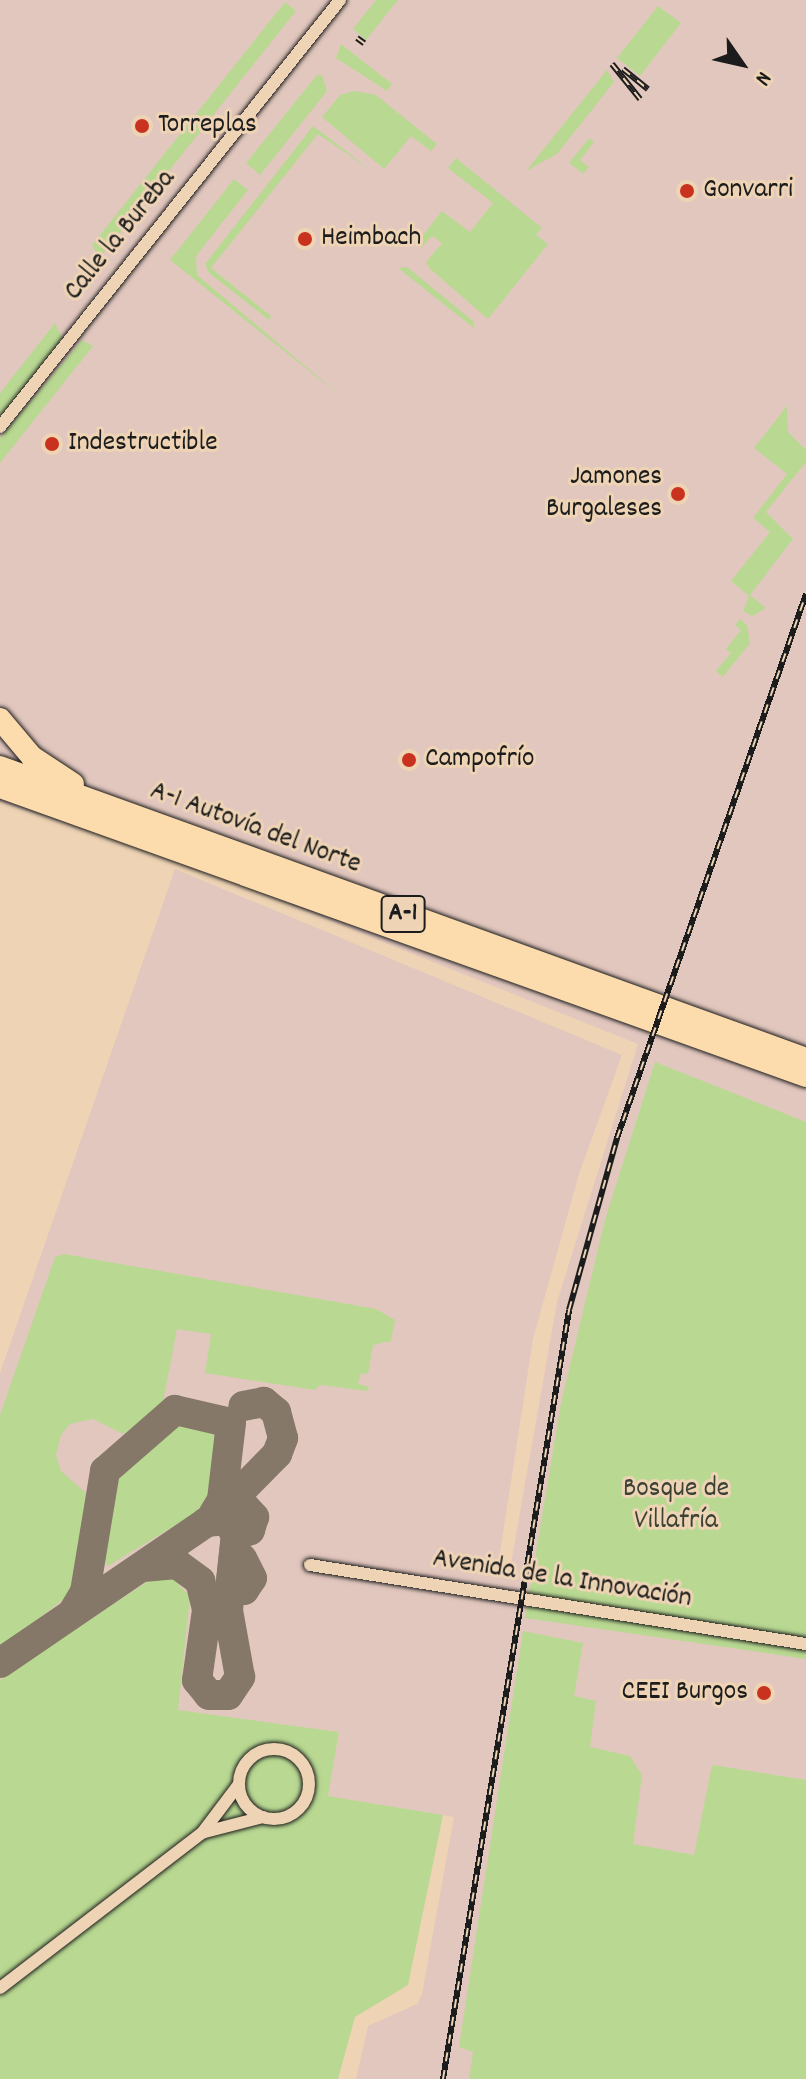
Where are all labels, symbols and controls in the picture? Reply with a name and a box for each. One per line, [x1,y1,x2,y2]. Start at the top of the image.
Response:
north arrow [702,24,782,104]
text: N [746,65,778,91]
place label: Torreplas [158,109,257,143]
marker: Torreplas [133,117,151,135]
street label: Calle la Bureba [58,164,184,308]
place label: Gonvarri [703,174,793,208]
marker: Gonvarri [678,182,696,200]
place label: Heimbach [321,222,421,256]
marker: Heimbach [296,230,314,248]
place label: Indestructible [68,427,217,461]
marker: Indestructible [43,435,61,453]
place label: Jamones Burgaleses [546,461,662,527]
marker: Jamones Burgaleses [669,485,687,503]
place label: Campofrío [425,743,534,777]
marker: Campofrío [400,751,418,769]
street label: A-1 Autovía del Norte [145,775,365,883]
road number: A-1 [379,892,427,936]
park label: Bosque de Villafría [623,1473,729,1539]
street label: Avenida de la Innovación [430,1543,694,1617]
place label: CEEI Burgos [621,1676,748,1710]
marker: CEEI Burgos [755,1684,773,1702]

